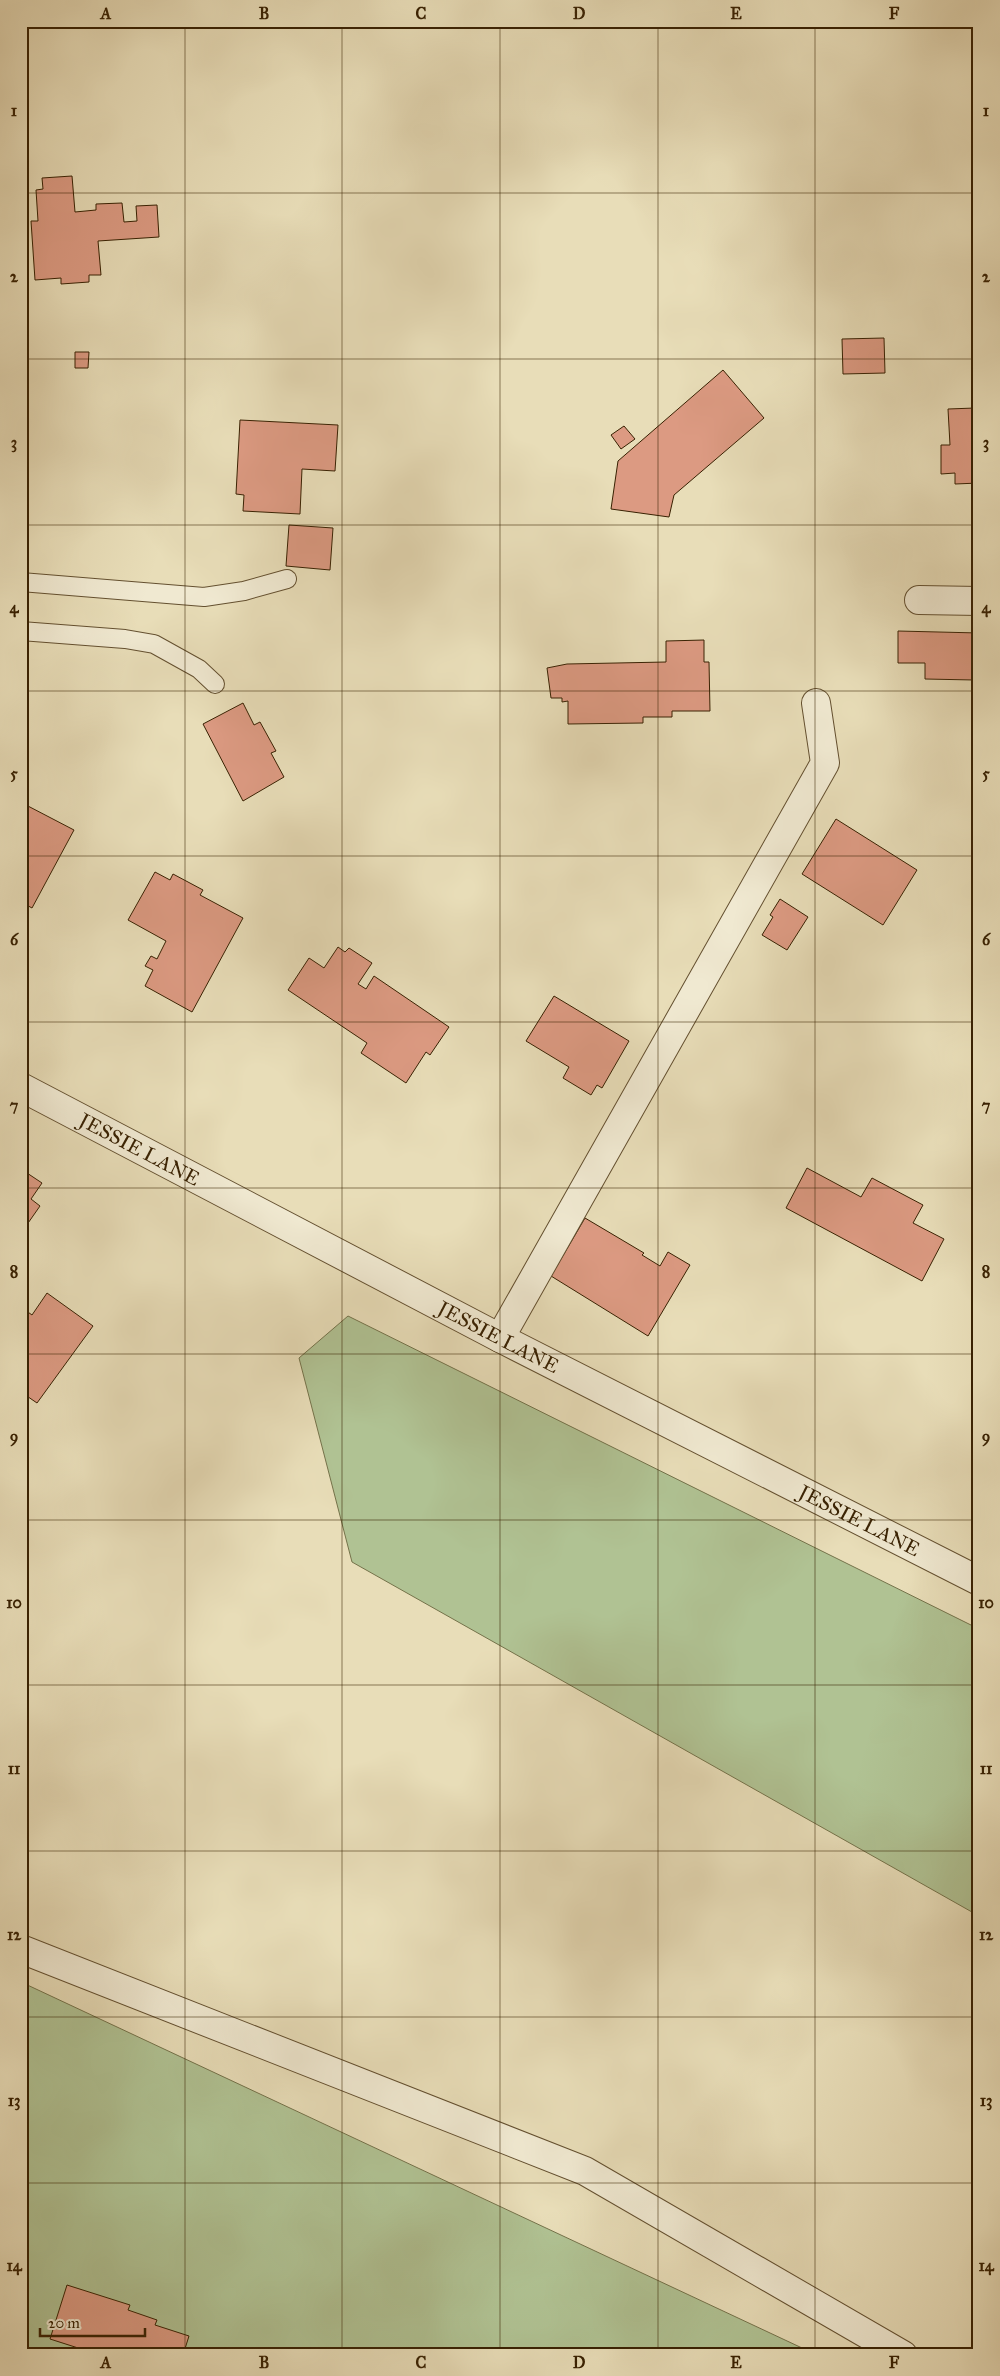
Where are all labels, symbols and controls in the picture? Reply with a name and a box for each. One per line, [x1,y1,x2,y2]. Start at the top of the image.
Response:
text: A [100,4,112,23]
text: B [259,4,269,23]
text: C [416,4,427,23]
text: D [573,4,586,23]
text: E [730,4,742,23]
text: F [889,4,900,23]
text: 1 [11,101,18,120]
text: 1 [983,101,990,120]
text: 2 [10,267,19,286]
text: 2 [982,267,991,286]
text: 3 [11,433,17,453]
text: 3 [983,433,989,453]
text: 4 [10,598,20,618]
text: 4 [982,598,992,618]
text: 5 [10,764,18,783]
text: 5 [982,764,990,783]
text: 6 [10,930,19,949]
text: 6 [982,930,991,949]
text: 7 [10,1096,19,1115]
text: 7 [982,1096,991,1115]
street label: JESSIE LANE [73,1107,204,1191]
text: 8 [10,1262,18,1281]
text: 8 [982,1262,990,1281]
street label: JESSIE LANE [432,1295,563,1378]
text: 9 [10,1427,18,1447]
text: 9 [982,1427,990,1447]
street label: JESSIE LANE [793,1479,924,1561]
text: 10 [6,1593,22,1612]
text: 10 [978,1593,994,1612]
text: 11 [8,1759,21,1778]
text: 11 [980,1759,993,1778]
text: 12 [7,1925,22,1944]
text: 12 [979,1925,994,1944]
text: 13 [8,2091,20,2111]
text: 13 [980,2091,992,2111]
text: 14 [6,2256,23,2276]
text: 14 [978,2256,995,2276]
scale bar [40,2306,145,2338]
text: 20 m [48,2314,80,2332]
text: A [100,2353,112,2372]
text: B [259,2353,269,2372]
text: C [416,2353,427,2372]
text: D [573,2353,586,2372]
text: E [730,2353,742,2372]
text: F [889,2353,900,2372]

